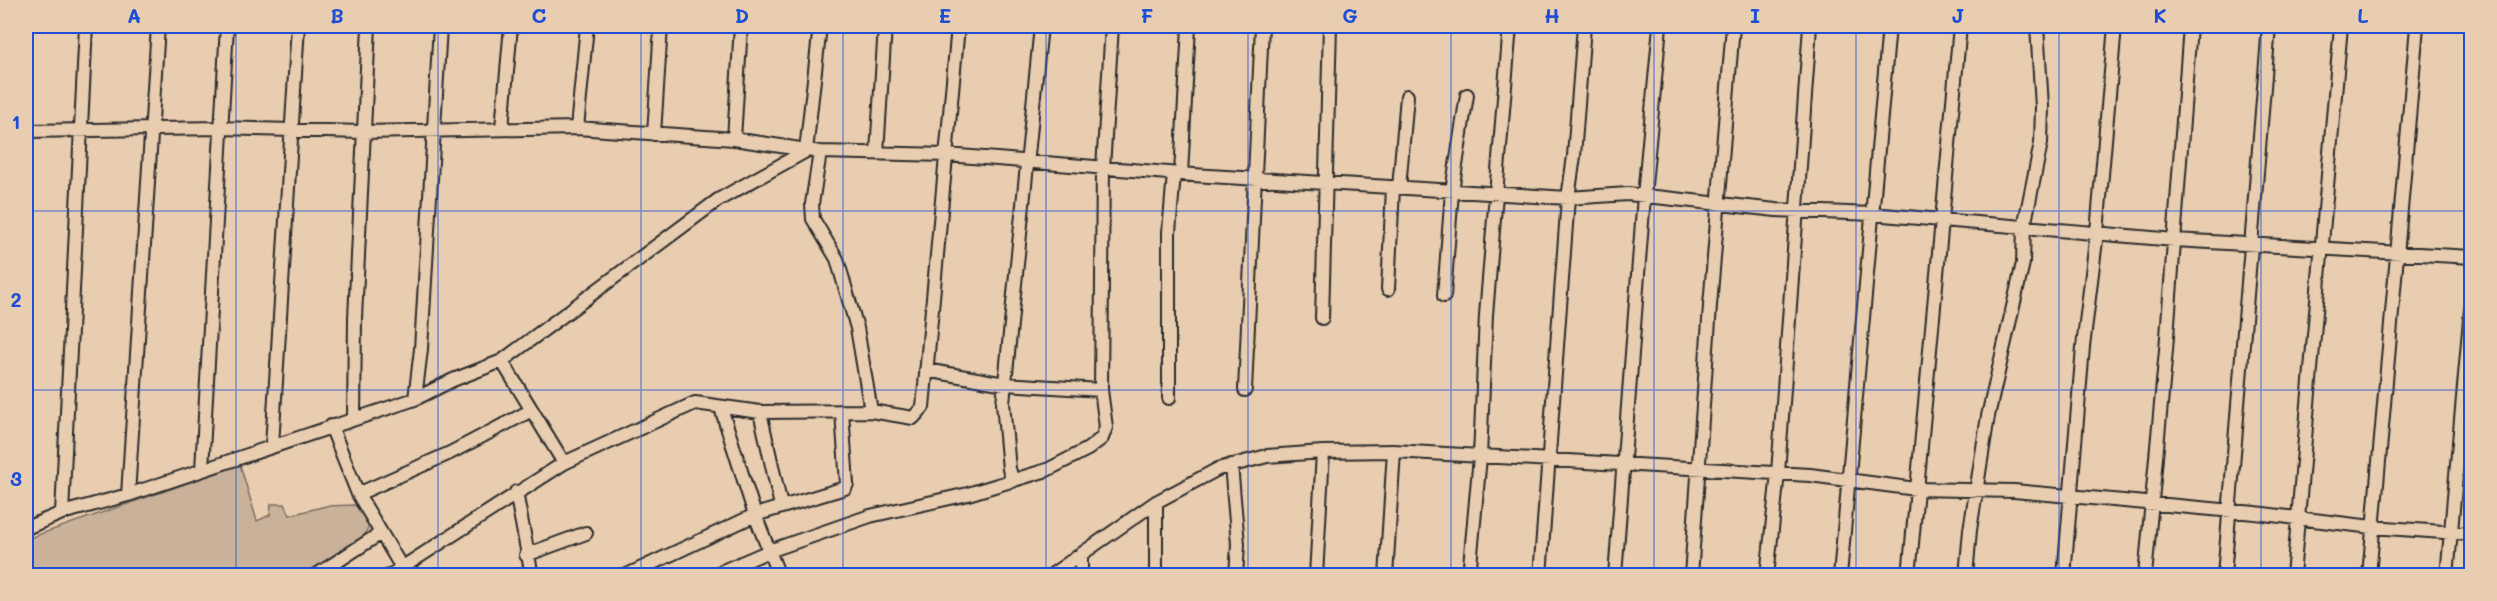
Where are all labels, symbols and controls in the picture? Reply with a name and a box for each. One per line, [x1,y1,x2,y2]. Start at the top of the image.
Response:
text: A [127,2,141,28]
text: B [330,2,344,28]
text: C [532,2,547,28]
text: D [735,2,749,28]
text: E [939,2,951,28]
text: F [1141,2,1154,28]
text: G [1342,2,1358,28]
text: H [1544,2,1560,28]
text: I [1750,2,1760,28]
text: J [1951,2,1965,28]
text: K [2153,2,2167,28]
text: L [2357,2,2369,28]
text: 1 [12,108,20,134]
text: 2 [10,286,22,312]
text: 3 [10,465,22,491]

